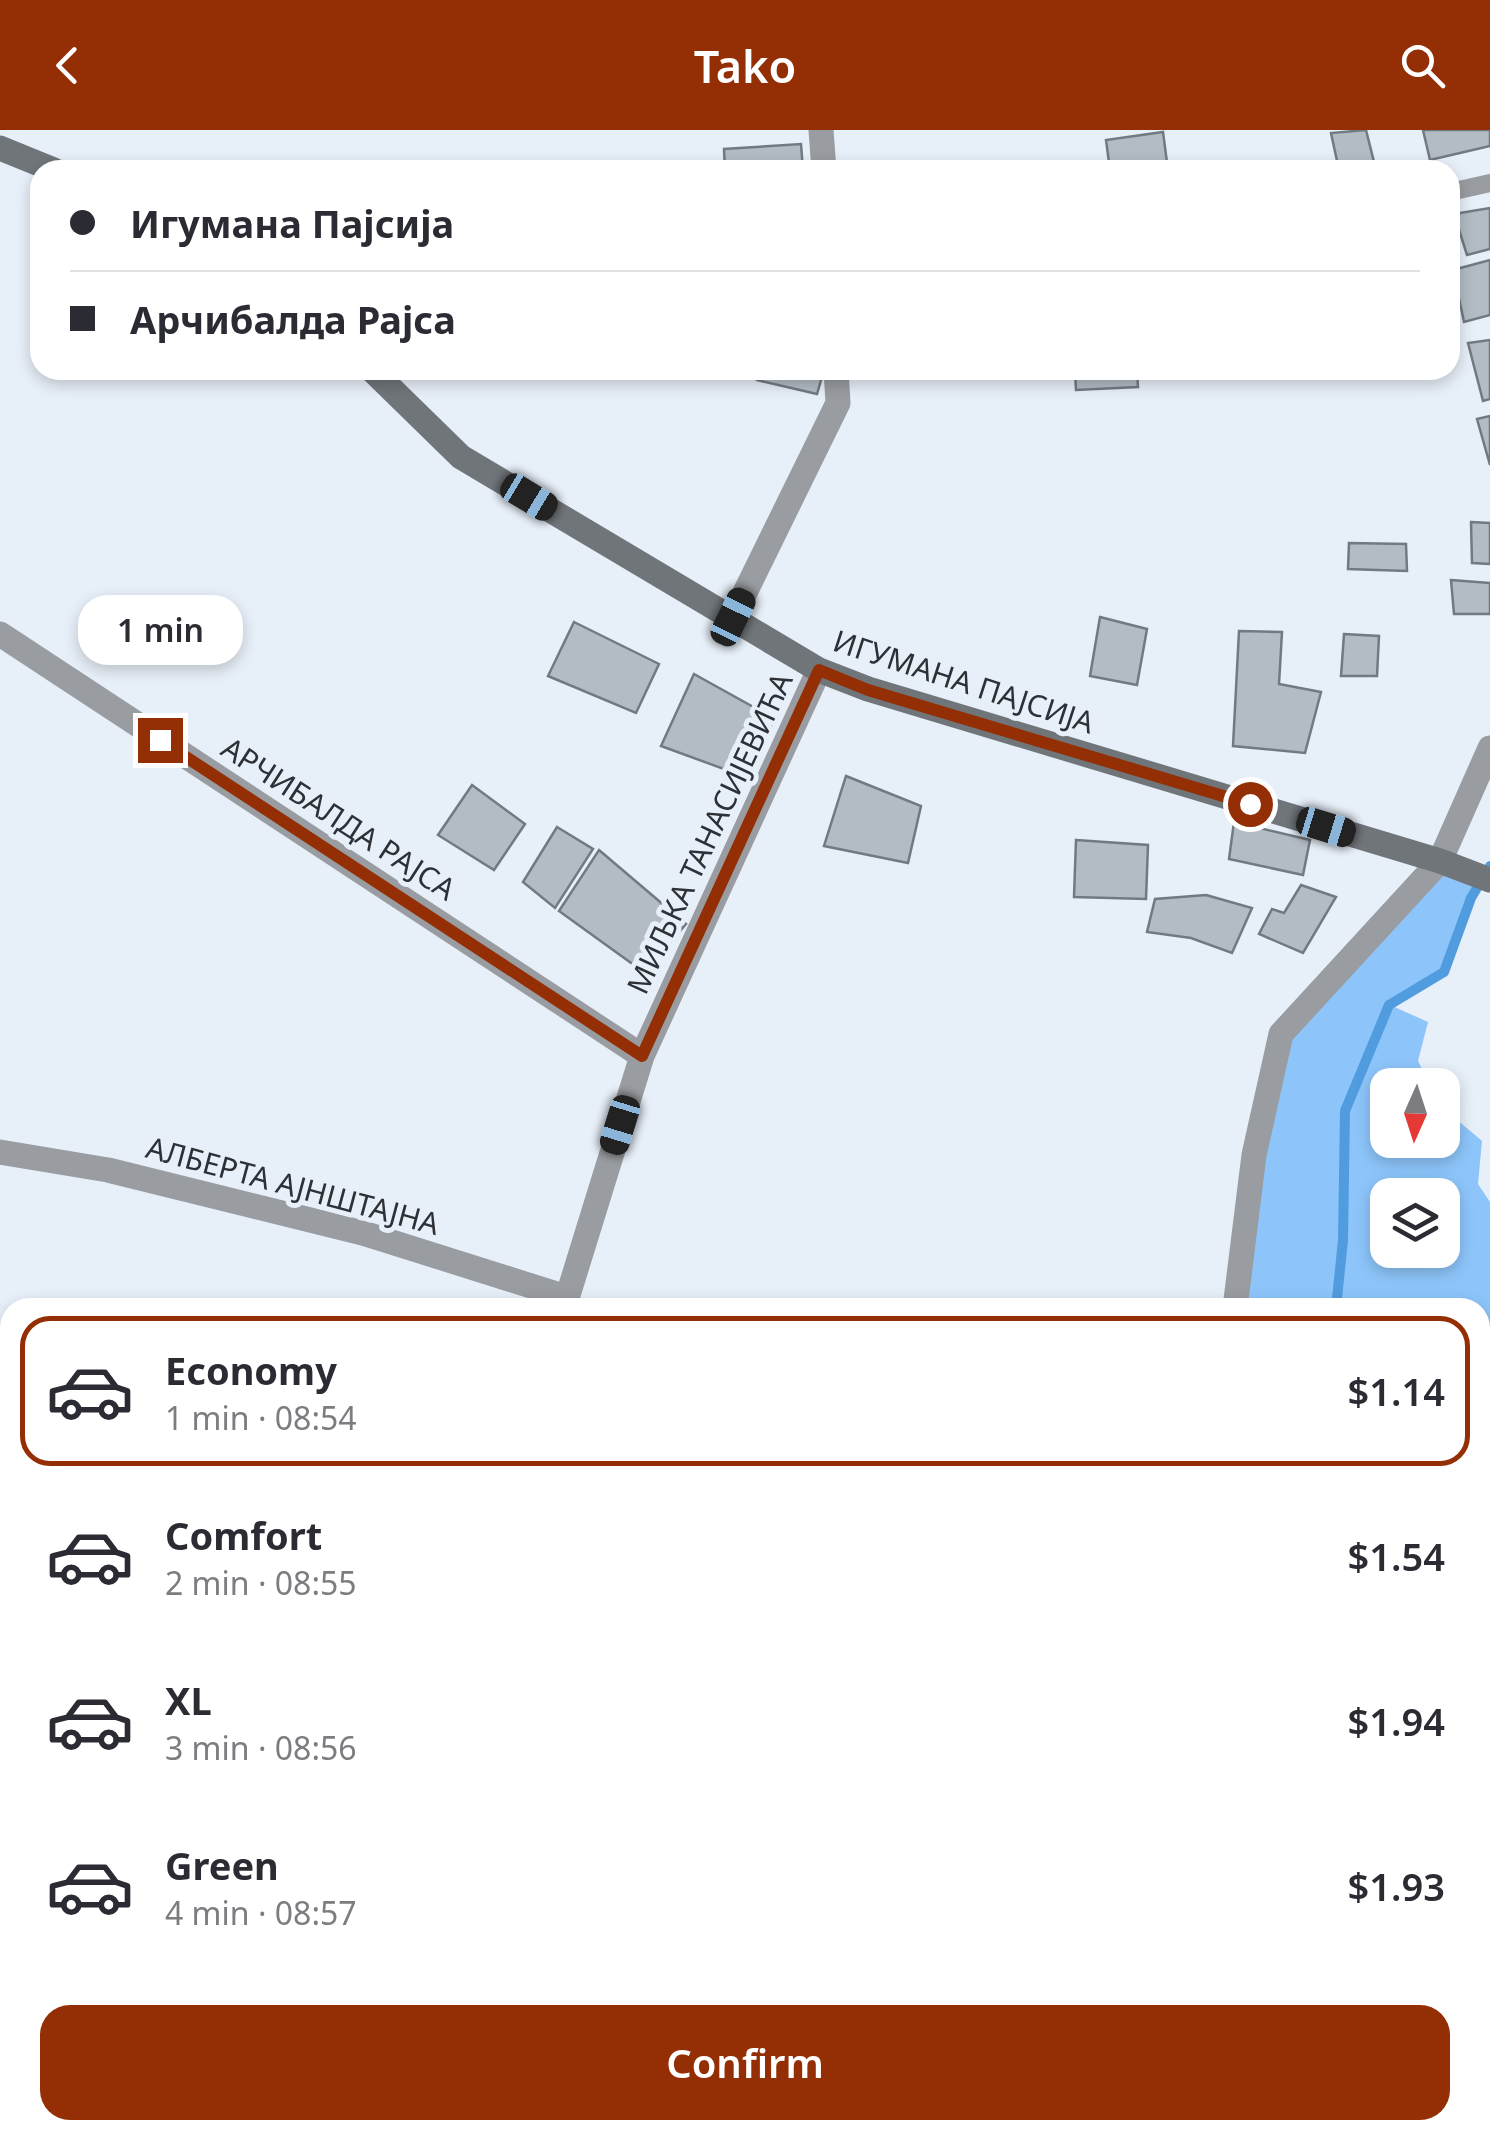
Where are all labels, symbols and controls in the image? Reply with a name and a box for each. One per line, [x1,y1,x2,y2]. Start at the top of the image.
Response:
text: Tako [694,35,796,96]
icon: back [40,38,95,93]
icon: search [1395,38,1450,93]
text: Игумана Пајсија [130,197,454,249]
text: Арчибалда Рајса [130,293,456,345]
car [496,469,562,525]
car [706,583,760,651]
callout: 1 min [78,595,242,665]
text: 1 min [117,608,204,651]
street label: ИГУМАНА ПАЈСИЈА [828,619,1101,743]
street label: МИЉКА ТАНАСИЈЕВИЋА [616,665,802,1000]
route end [138,718,183,763]
street label: АРЧИБАЛДА РАЈСА [214,727,465,910]
route start [1228,782,1273,827]
car [1293,804,1359,850]
north arrow [1370,1068,1460,1158]
map controls [1370,1068,1460,1268]
car [597,1092,643,1158]
street label: АЛБЕРТА АЈНШТАЈНА [142,1126,445,1244]
button: layers [1370,1178,1460,1268]
text: Economy [165,1344,337,1396]
icon: car [45,1346,135,1436]
text: $1.14 [1348,1365,1445,1417]
text: 1 min · 08:54 [165,1396,357,1439]
text: Comfort [165,1509,322,1561]
icon: car [45,1511,135,1601]
text: $1.54 [1348,1530,1445,1582]
text: 2 min · 08:55 [165,1561,357,1604]
text: XL [165,1674,212,1726]
icon: car [45,1676,135,1766]
text: $1.94 [1348,1695,1445,1747]
text: 3 min · 08:56 [165,1726,357,1769]
text: Green [165,1839,279,1891]
icon: car [45,1841,135,1931]
text: $1.93 [1348,1860,1445,1912]
text: 4 min · 08:57 [165,1891,357,1934]
button: Confirm [40,2005,1450,2120]

